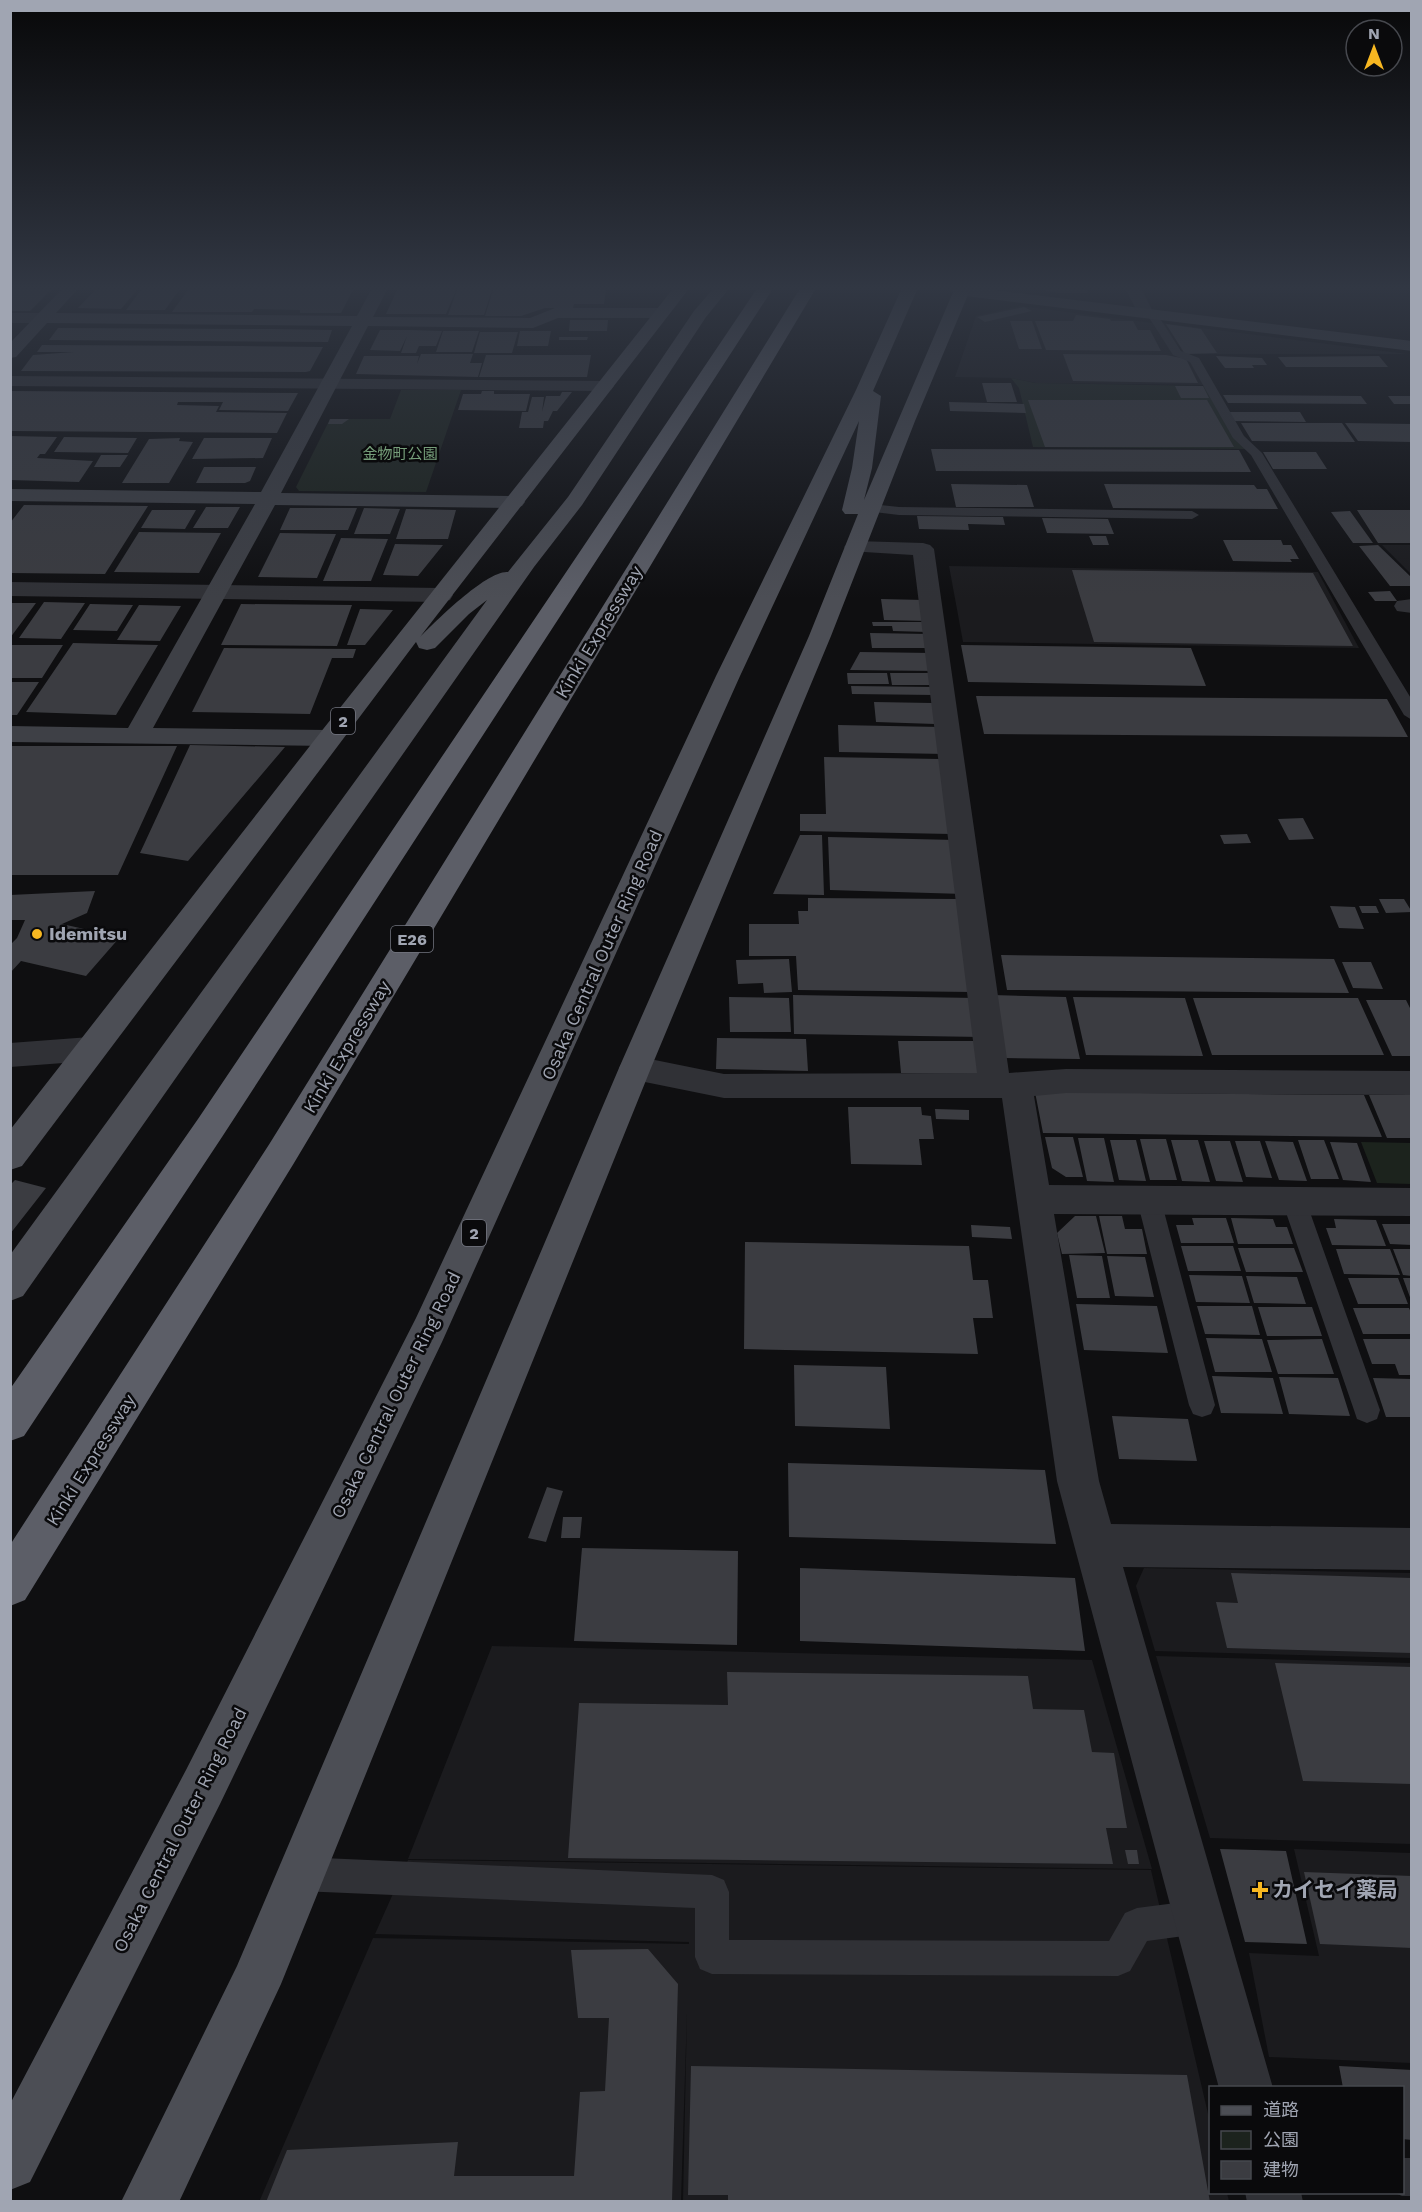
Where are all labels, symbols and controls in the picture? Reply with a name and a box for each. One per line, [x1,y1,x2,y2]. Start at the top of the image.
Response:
north arrow [1344,18,1404,78]
text: N [1368,24,1380,43]
park label: 金物町公園 [362,445,438,463]
street label: Kinki Expressway [551,561,647,702]
road number: 2 [331,708,355,734]
street label: Osaka Central Outer Ring Road [537,826,666,1083]
place label: Idemitsu [49,923,127,944]
road number: E26 [391,926,433,952]
marker: Idemitsu [30,927,44,941]
street label: Kinki Expressway [299,976,395,1117]
road number: 2 [462,1220,486,1246]
street label: Osaka Central Outer Ring Road [327,1268,465,1521]
street label: Kinki Expressway [42,1390,140,1529]
street label: Osaka Central Outer Ring Road [109,1704,251,1956]
place label: カイセイ薬局 [1272,1877,1398,1902]
marker: カイセイ薬局 [1253,1883,1267,1897]
legend [1209,2086,1404,2194]
text: 道路 [1263,2099,1299,2120]
text: 公園 [1263,2129,1299,2150]
text: 建物 [1263,2159,1299,2180]

